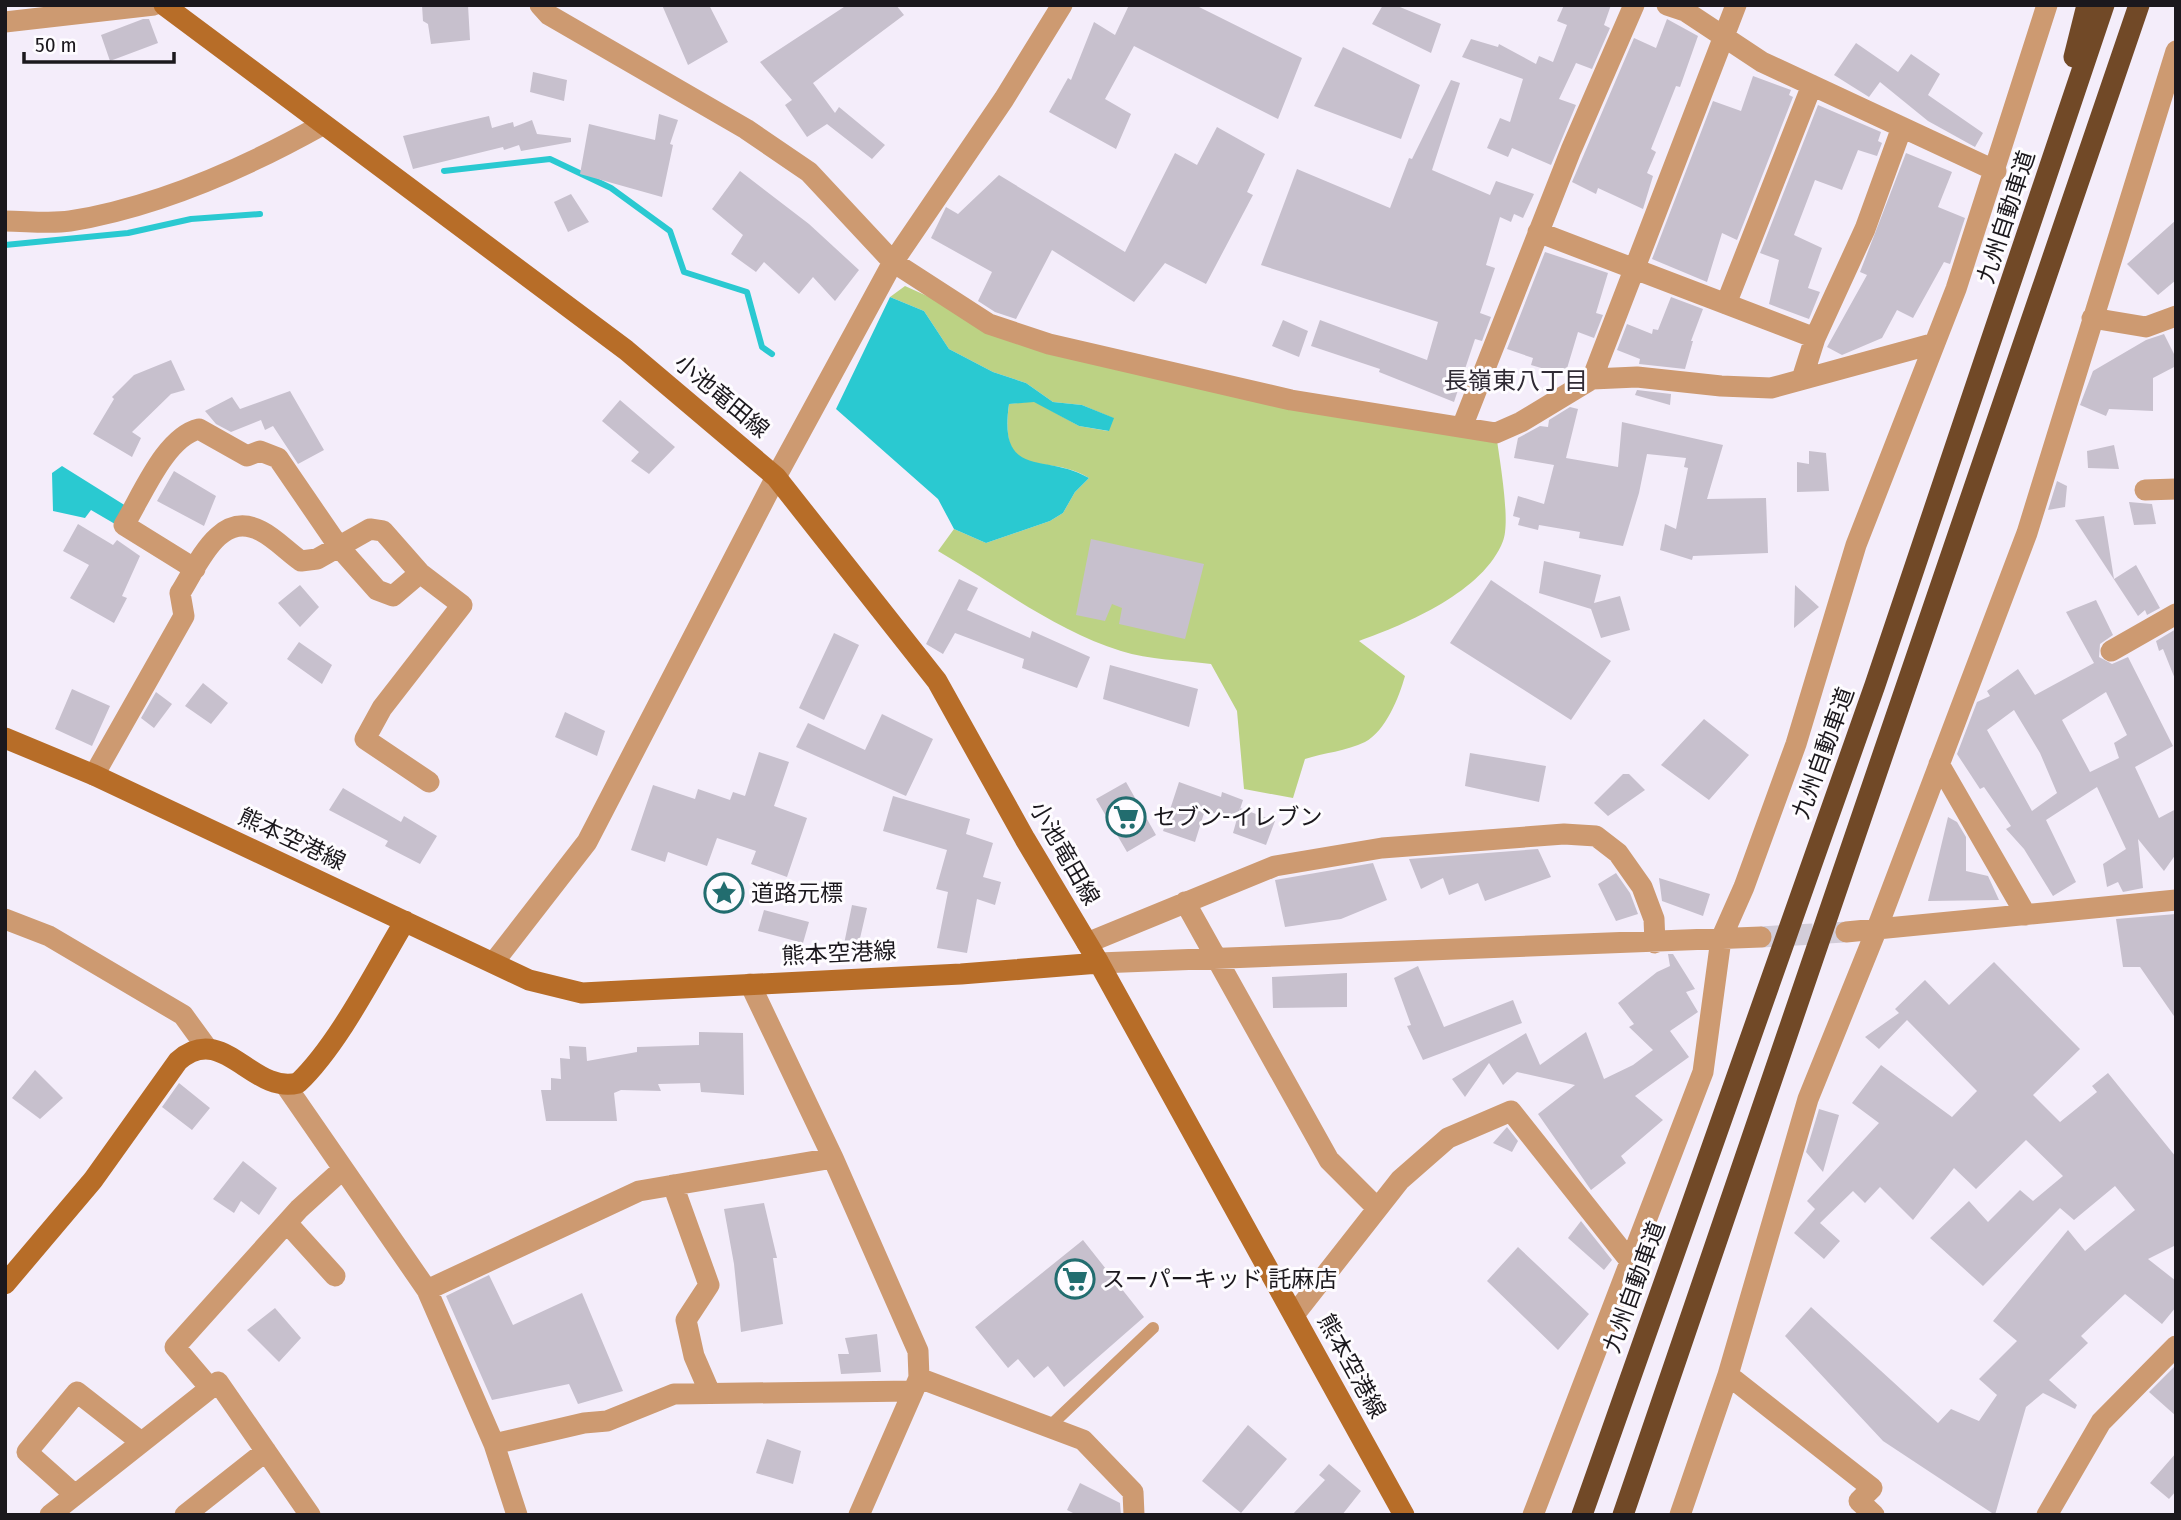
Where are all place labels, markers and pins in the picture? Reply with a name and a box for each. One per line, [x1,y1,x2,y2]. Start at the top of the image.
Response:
supermarket icon: セブン-イレブン [1105,796,1147,838]
place label: セブン-イレブン [1153,803,1323,831]
place icon: 道路元標 [703,872,745,914]
place label: 道路元標 [751,879,843,907]
supermarket icon: スーパーキッド 託麻店 [1054,1258,1096,1300]
place label: スーパーキッド 託麻店 [1102,1265,1337,1293]

